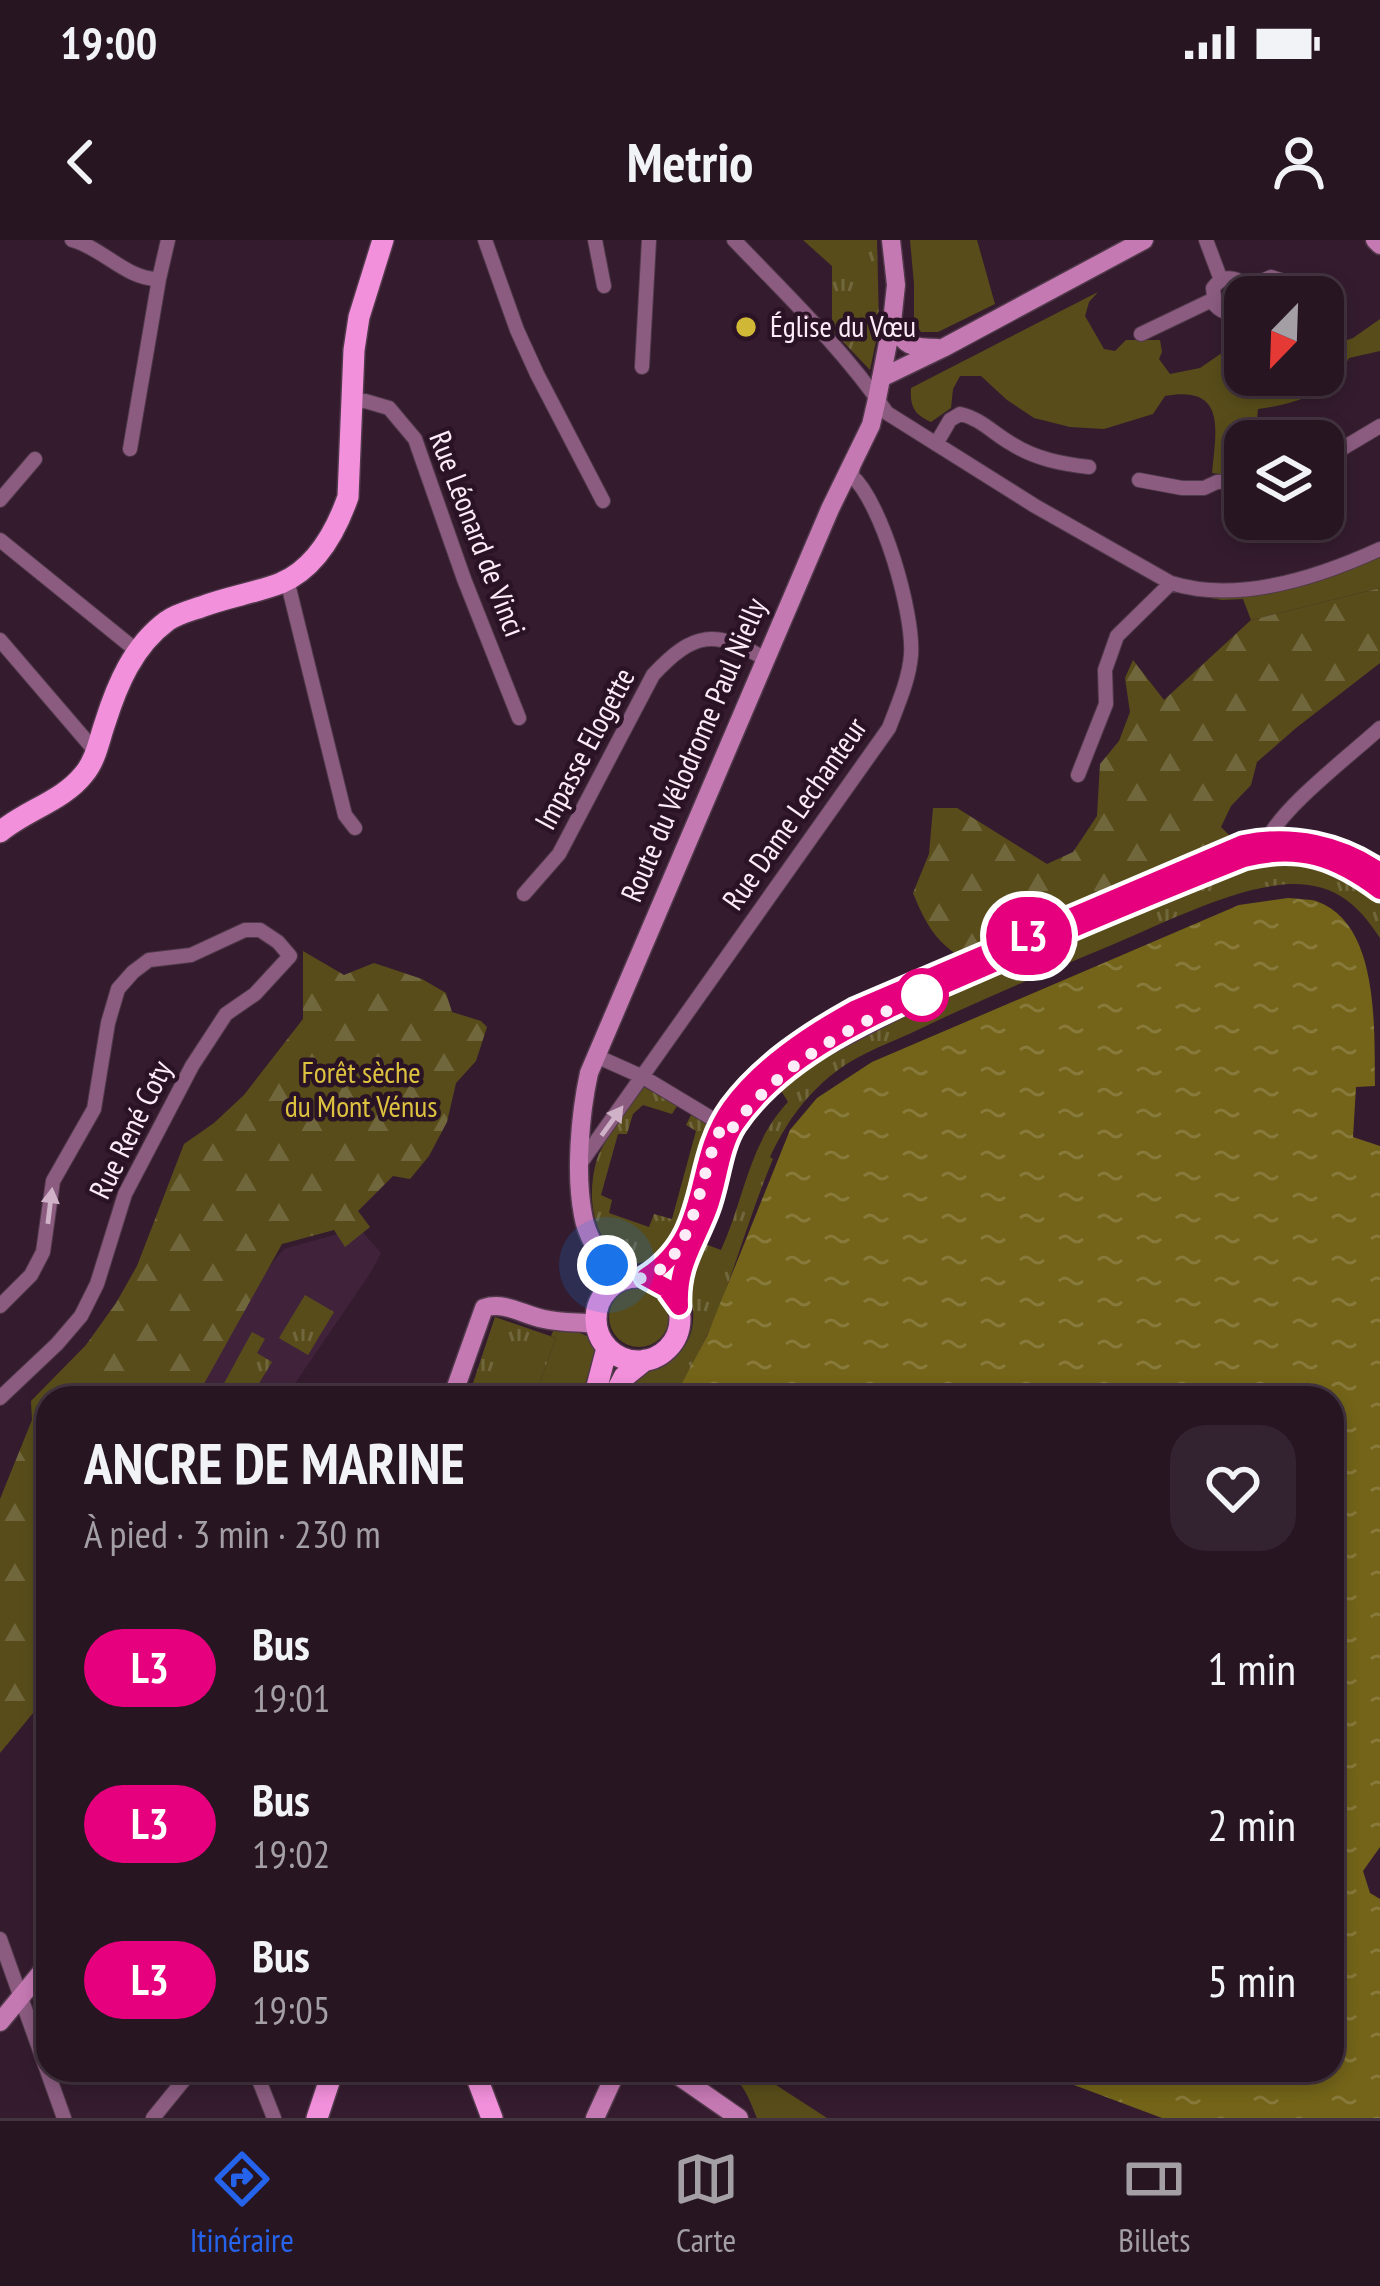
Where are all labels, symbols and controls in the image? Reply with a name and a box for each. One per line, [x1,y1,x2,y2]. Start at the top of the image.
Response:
text: 19:00 [60,13,157,71]
text: Metrio [627,127,753,197]
icon: back [48,129,114,195]
icon: person [1266,129,1332,195]
north arrow [1224,276,1344,396]
map controls [1224,276,1344,540]
place label: Église du Vœu [770,306,916,345]
marker: Église du Vœu [733,314,759,340]
button: layers [1224,420,1344,540]
street label: Rue Léonard de Vinci [421,425,535,642]
street label: Route du Vélodrome Paul Nielly [611,591,775,907]
street label: Impasse Elogette [525,661,643,836]
street label: Rue Dame Lechanteur [713,709,875,917]
line badge: L3 [975,897,1083,975]
text: L3 [1010,908,1048,963]
unlabelled marker [897,970,947,1020]
park label: Forêt sèche du Mont Vénus [285,1052,437,1125]
street label: Rue René Coty [79,1053,180,1205]
one-way arrow [599,1105,623,1137]
one-way arrow [40,1187,59,1224]
your location [577,1235,637,1295]
button: heart [1170,1425,1296,1551]
text: ANCRE DE MARINE [84,1426,465,1500]
text: À pied · 3 min · 230 m [84,1508,381,1559]
text: Bus [252,1614,310,1672]
text: 1 min [1207,1639,1296,1697]
text: L3 [131,1640,169,1695]
text: 19:01 [252,1672,330,1723]
text: Bus [252,1770,310,1828]
text: 2 min [1207,1795,1296,1853]
text: L3 [131,1796,169,1851]
text: 19:02 [252,1828,330,1879]
text: Bus [252,1926,310,1984]
text: 5 min [1207,1951,1296,2009]
text: L3 [131,1952,169,2007]
text: 19:05 [252,1984,330,2035]
tab: Itinéraire [190,2146,294,2261]
tab: Carte [673,2146,739,2261]
tab: Billets [1118,2146,1190,2261]

